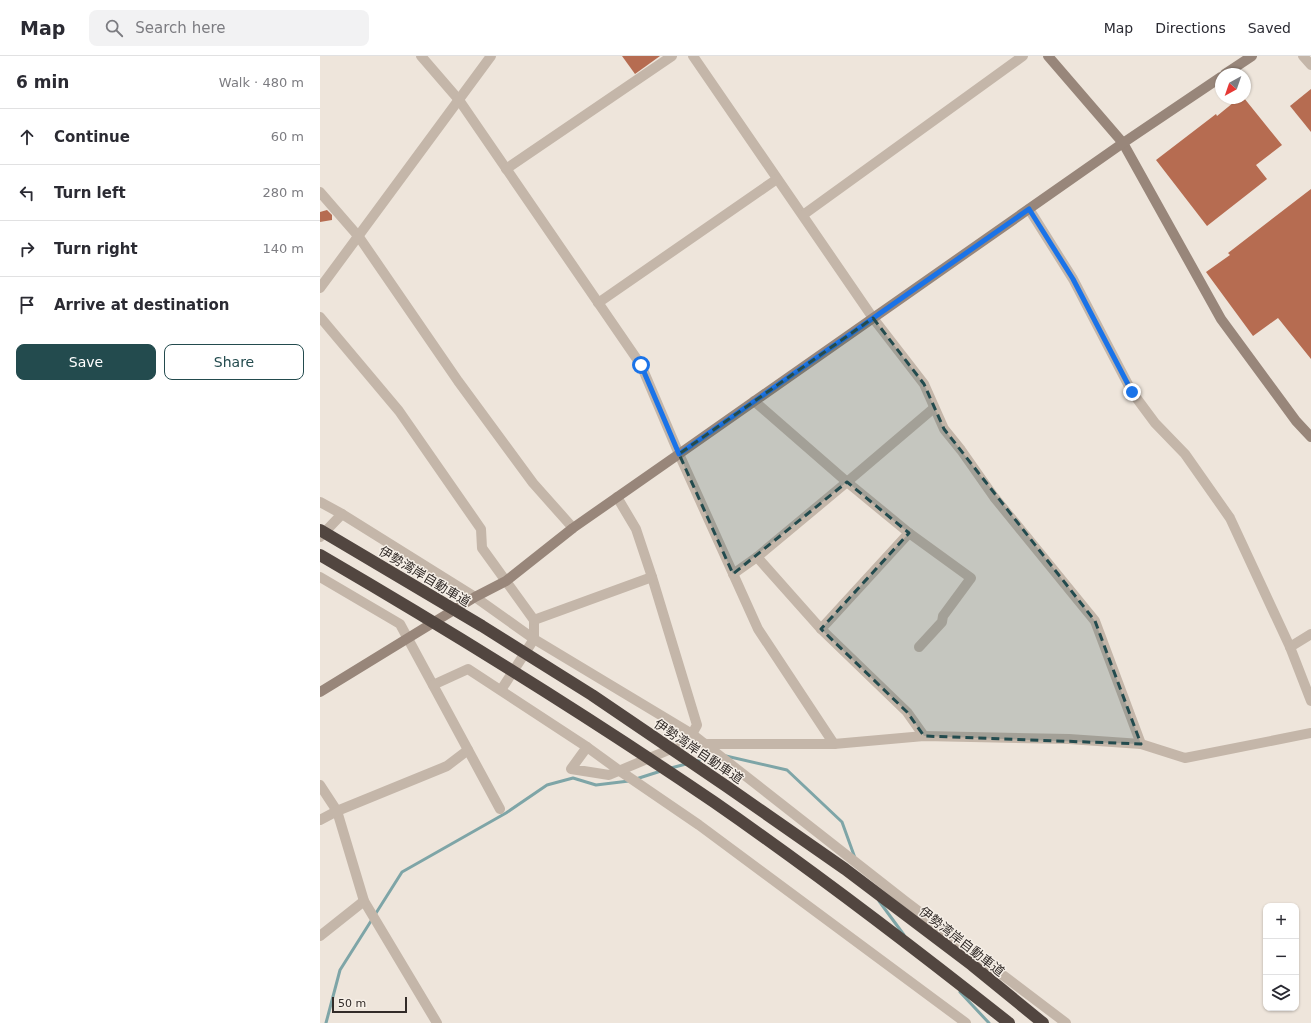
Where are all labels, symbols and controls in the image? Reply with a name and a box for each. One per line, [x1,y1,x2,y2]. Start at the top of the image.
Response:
search box [89,10,369,46]
text: Map [20,17,65,39]
icon: search [103,17,125,39]
text: Search here [135,19,225,37]
text: Map [1104,20,1133,36]
text: Directions [1155,20,1226,36]
text: Saved [1248,20,1291,36]
north arrow [1215,68,1251,104]
text: 6 min [16,72,69,92]
text: Walk · 480 m [219,75,304,90]
icon: ahead [16,126,38,148]
text: Continue [54,128,130,146]
text: 60 m [271,129,304,144]
icon: left [16,182,38,204]
text: Turn left [54,184,126,202]
text: 280 m [262,185,304,200]
icon: right [16,238,38,260]
text: Turn right [54,240,138,258]
text: 140 m [262,241,304,256]
icon: arrive [16,294,38,316]
text: Arrive at destination [54,296,229,314]
button: Save [16,344,156,380]
button: Share [164,344,304,380]
route start [632,356,650,374]
route end [1123,383,1141,401]
street label: 伊勢湾岸自動車道 [376,543,473,610]
street label: 伊勢湾岸自動車道 [651,716,746,787]
street label: 伊勢湾岸自動車道 [916,903,1007,979]
map controls [1263,903,1299,1011]
button: + [1263,903,1299,939]
button: − [1263,939,1299,975]
button: layers [1263,975,1299,1011]
scale bar [332,995,407,1014]
text: 50 m [338,997,366,1010]

